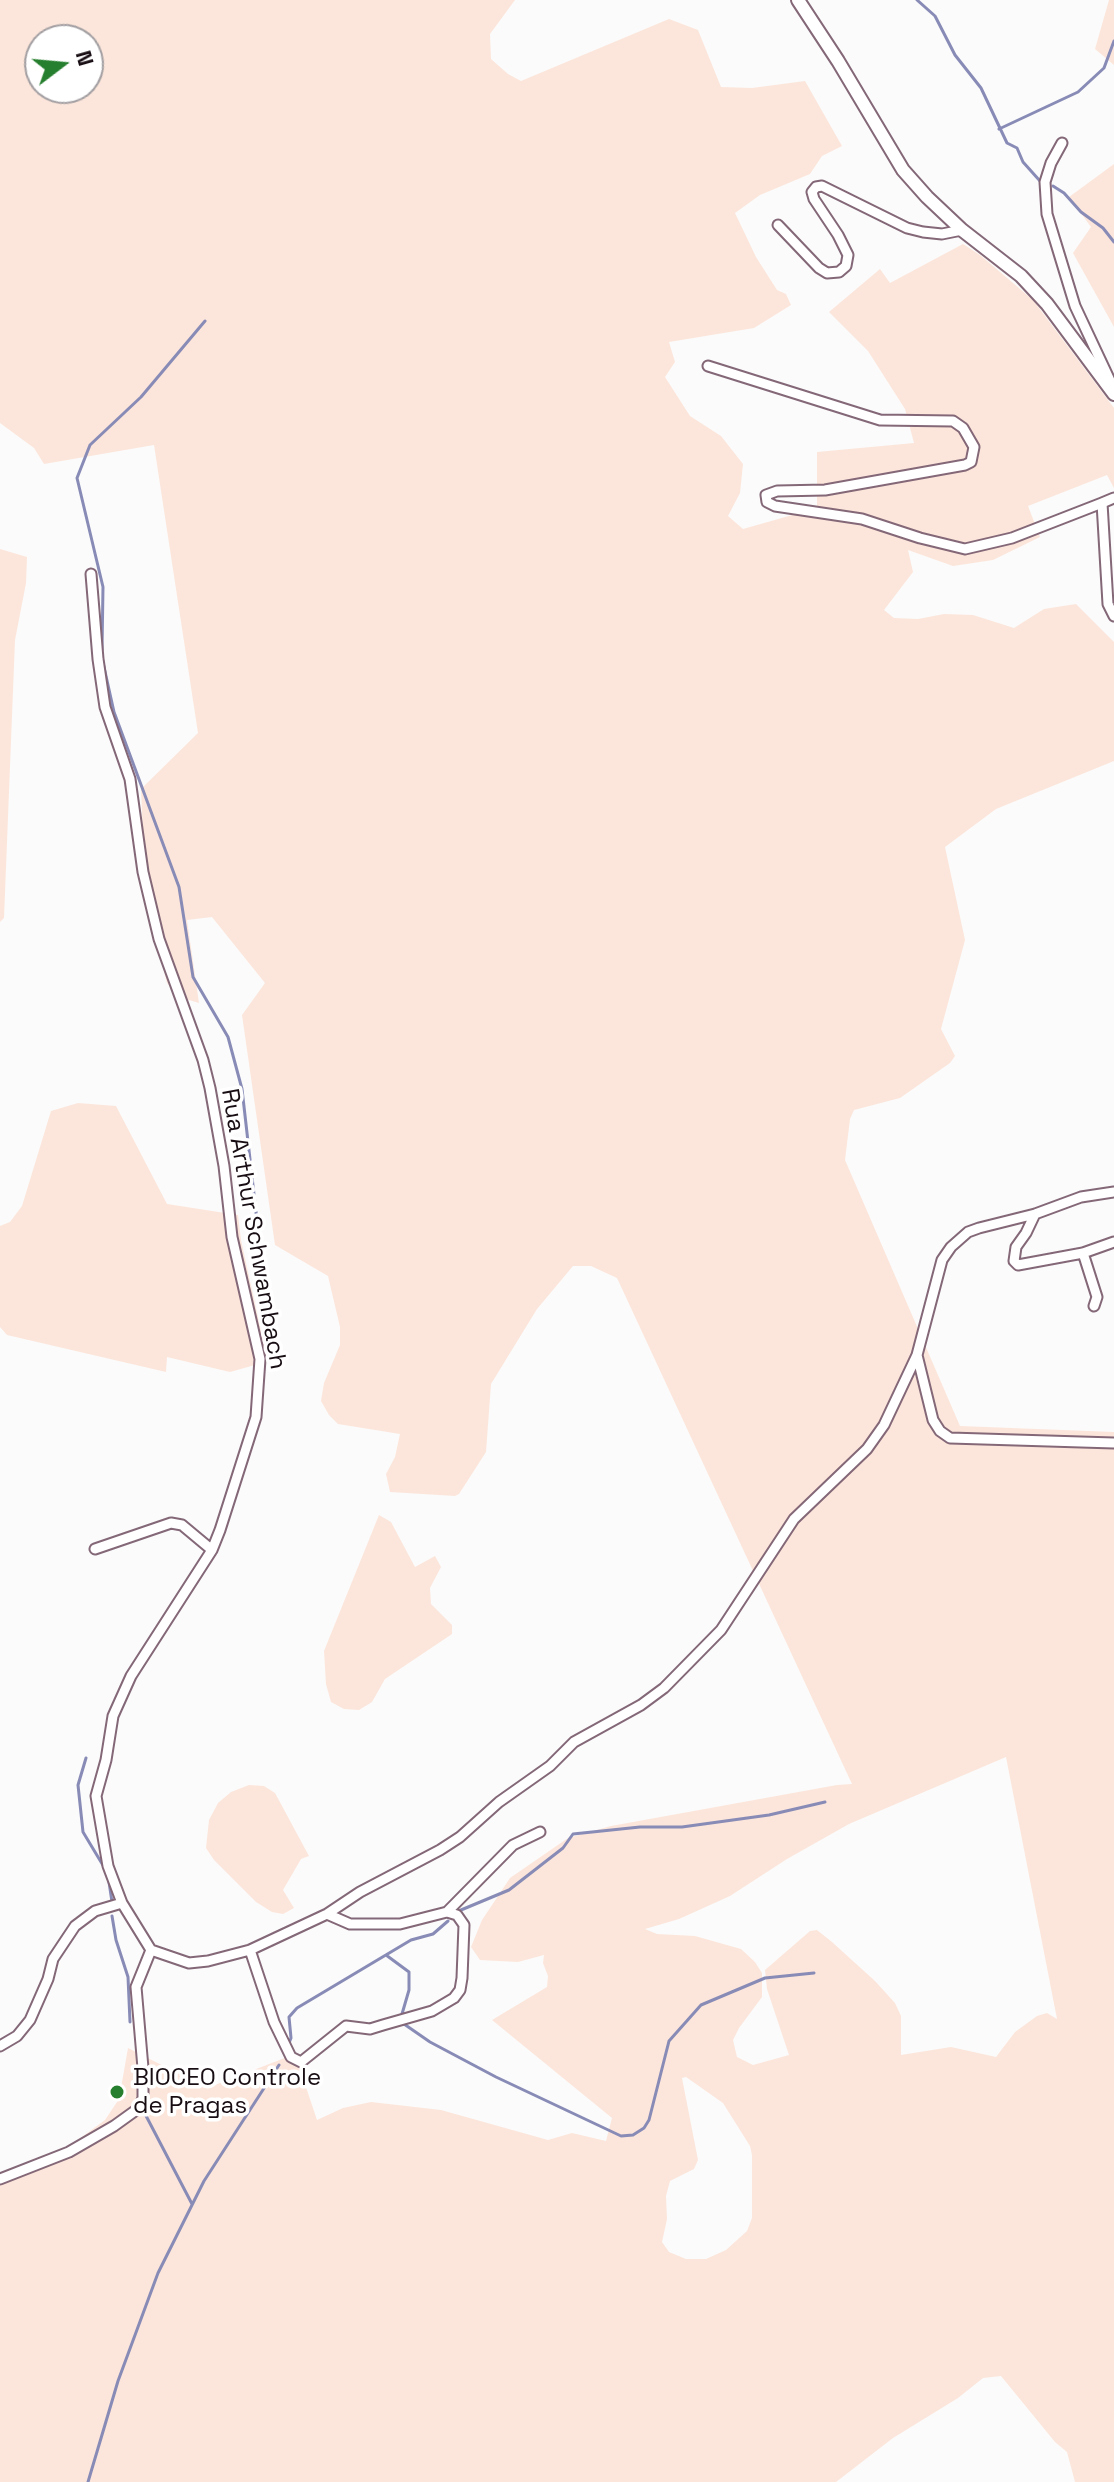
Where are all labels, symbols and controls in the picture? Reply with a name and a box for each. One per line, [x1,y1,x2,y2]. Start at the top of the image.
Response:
north arrow [24,24,104,104]
text: N [70,47,101,69]
street label: Rua Arthur Schwambach [214,1086,292,1372]
place label: BIOCEO Controle de Pragas [133,2064,321,2120]
marker: BIOCEO Controle de Pragas [108,2083,126,2101]

